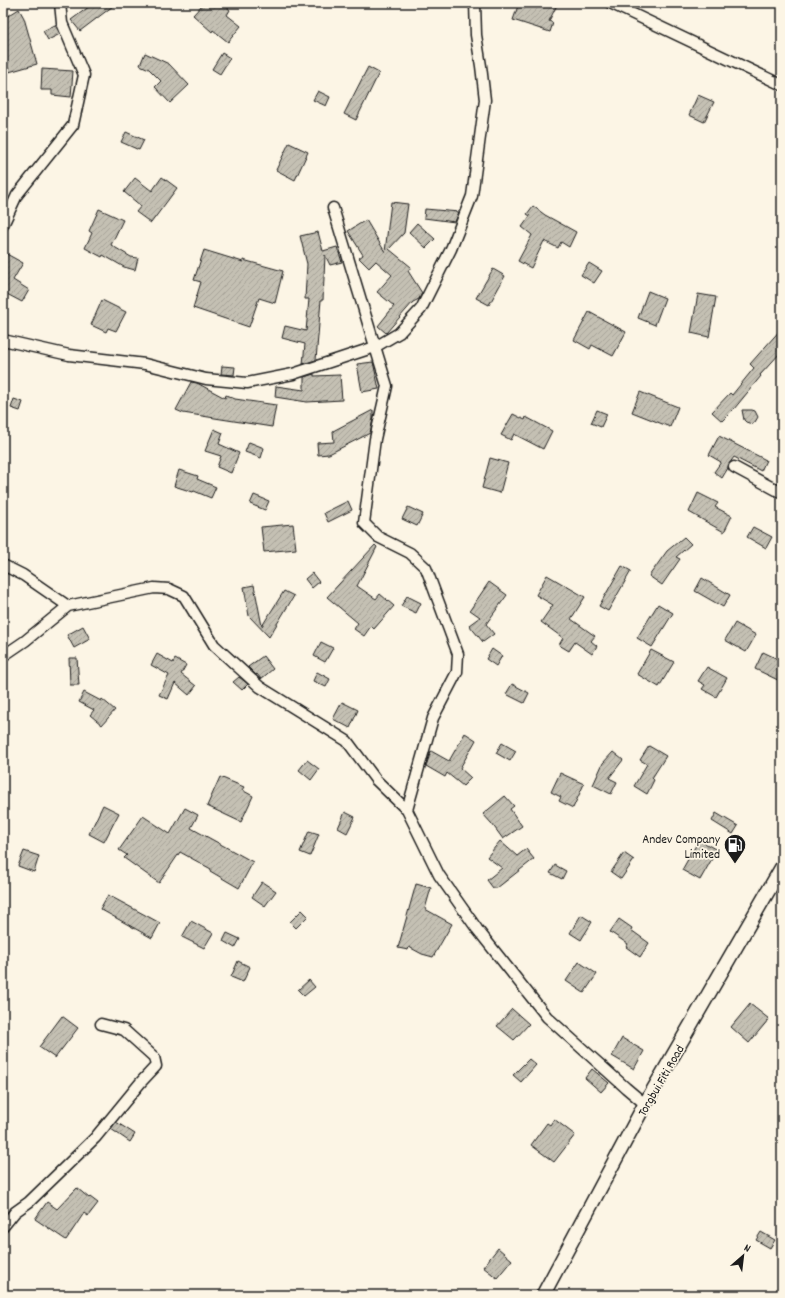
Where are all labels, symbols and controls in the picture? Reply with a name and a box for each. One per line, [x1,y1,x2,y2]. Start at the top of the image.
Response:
place label: Andev Company Limited [642,831,721,865]
fuel station icon: Andev Company Limited [722,832,748,865]
street label: Torgbui Fiti Road [634,1042,690,1120]
north arrow [723,1236,763,1276]
text: N [741,1241,753,1258]

